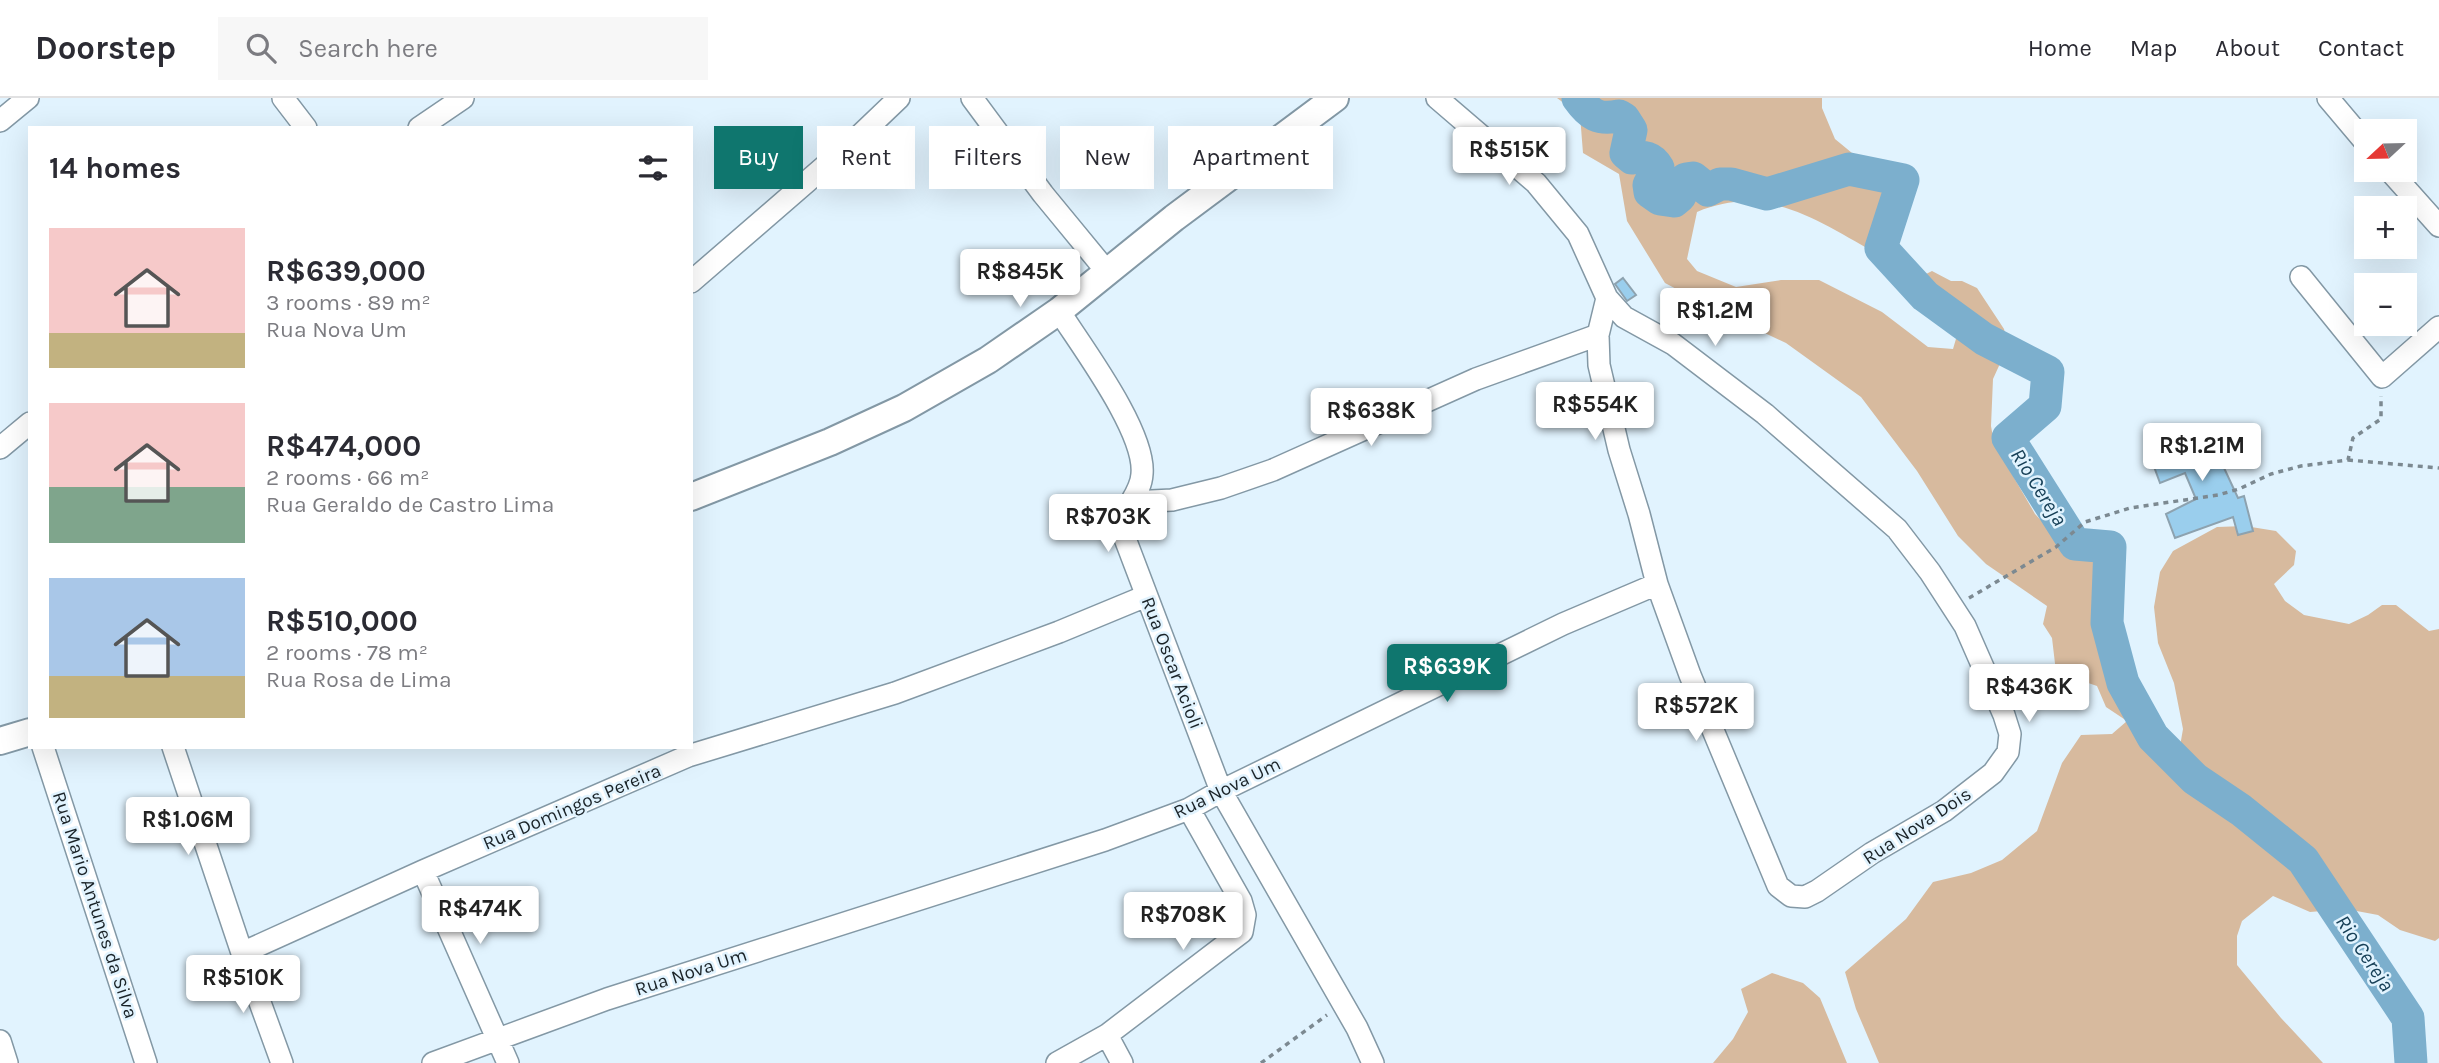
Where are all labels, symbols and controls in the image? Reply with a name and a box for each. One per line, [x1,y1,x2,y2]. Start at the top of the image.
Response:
search box [218,17,708,80]
text: Doorstep [35,29,176,67]
icon: search [242,29,280,67]
text: Search here [298,33,438,64]
text: Home [2028,34,2092,62]
text: Map [2130,34,2177,62]
text: About [2215,34,2280,62]
text: Contact [2318,34,2404,62]
north arrow [2354,119,2417,182]
map controls [2354,119,2417,336]
chip: Buy [714,126,803,189]
chip: Rent [817,126,915,189]
chip: Filters [929,126,1046,189]
chip: New [1060,126,1154,189]
chip: Apartment [1168,126,1333,189]
pin: R$515K [1452,127,1566,187]
text: R$515K [1469,136,1549,163]
icon: filters [634,149,672,187]
text: 14 homes [49,150,181,186]
button: + [2354,196,2417,259]
pin: R$845K [963,250,1077,309]
text: R$639,000 [266,253,426,289]
icon: home [105,256,189,340]
text: R$845K [976,258,1064,285]
button: − [2354,273,2417,336]
pin: R$1.2M [1658,288,1772,348]
text: 3 rooms · 89 m² [266,289,431,316]
text: R$1.2M [1676,297,1754,324]
text: Rua Nova Um [266,316,407,343]
pin: R$554K [1538,382,1652,442]
pin: R$638K [1314,388,1428,448]
text: R$554K [1552,391,1638,418]
text: R$638K [1327,397,1415,424]
pin: R$1.21M [2137,424,2267,483]
text: R$474,000 [266,428,421,464]
icon: home [105,431,189,515]
text: R$1.21M [2159,432,2245,459]
water label: Rio Cereja [2006,444,2072,530]
text: 2 rooms · 66 m² [266,464,429,491]
text: Rua Geraldo de Castro Lima [266,491,554,518]
pin: R$703K [1051,494,1165,554]
text: R$703K [1065,503,1151,530]
street label: Rua Oscar Acioli [1137,594,1207,732]
text: R$510,000 [266,603,418,639]
icon: home [105,606,189,690]
text: 2 rooms · 78 m² [266,639,428,666]
pin: R$639K [1390,644,1504,704]
text: R$639K [1403,653,1491,680]
pin: R$436K [1972,664,2086,724]
text: Rua Rosa de Lima [266,666,452,693]
text: R$436K [1985,673,2073,700]
pin: R$572K [1639,684,1753,743]
text: R$572K [1654,692,1738,719]
street label: Rua Nova Um [1170,753,1284,823]
street label: Rua Domingos Pereira [480,759,664,855]
street label: Rua Nova Dois [1859,783,1975,869]
street label: Rua Mario Antunes da Silva [48,789,142,1021]
pin: R$1.06M [123,798,253,857]
text: R$1.06M [142,806,234,833]
pin: R$474K [423,886,537,946]
pin: R$708K [1126,892,1240,952]
text: R$474K [438,895,522,922]
text: R$708K [1140,901,1226,928]
water label: Rio Cereja [2331,910,2399,996]
street label: Rua Nova Um [632,944,750,1000]
pin: R$510K [186,956,300,1015]
text: R$510K [202,964,284,991]

